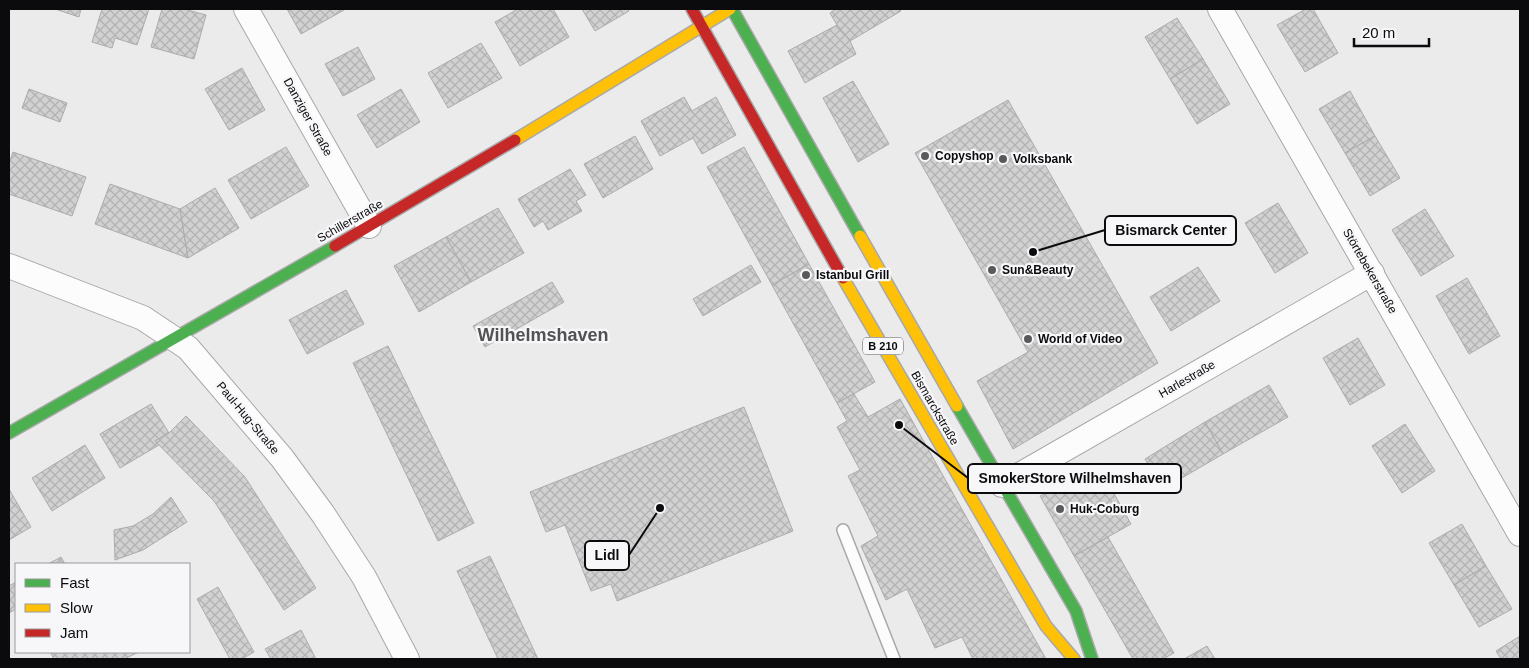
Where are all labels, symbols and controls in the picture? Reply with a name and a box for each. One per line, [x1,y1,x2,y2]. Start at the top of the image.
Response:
scale bar [1354,15,1429,47]
text: 20 m [1362,24,1395,41]
street label: Danziger Straße [281,75,335,159]
place label: Copyshop [935,149,994,163]
marker: Copyshop [919,150,931,162]
place label: Volksbank [1013,152,1072,166]
marker: Volksbank [997,153,1009,165]
street label: Schillerstraße [315,196,386,245]
callout: Bismarck Center [1105,216,1236,245]
text: Bismarck Center [1115,222,1227,238]
street label: Störtebekerstraße [1340,226,1400,316]
place label: Sun&Beauty [1002,263,1074,277]
marker: Sun&Beauty [986,264,998,276]
place label: Istanbul Grill [816,268,889,282]
marker: Istanbul Grill [800,269,812,281]
district label: Wilhelmshaven [478,325,608,345]
place label: World of Video [1038,332,1122,346]
marker: World of Video [1022,333,1034,345]
road number: B 210 [863,338,903,354]
street label: Harlestraße [1156,357,1218,401]
street label: Bismarckstraße [908,368,962,448]
street label: Paul-Hug-Straße [214,379,283,457]
callout: SmokerStore Wilhelmshaven [968,464,1181,493]
text: SmokerStore Wilhelmshaven [979,470,1171,486]
place label: Huk-Coburg [1070,502,1139,516]
marker: Huk-Coburg [1054,503,1066,515]
callout: Lidl [585,541,629,570]
text: Lidl [595,547,619,563]
legend [15,563,190,653]
text: Fast [60,574,90,591]
text: Slow [60,599,93,616]
text: Jam [60,624,88,641]

